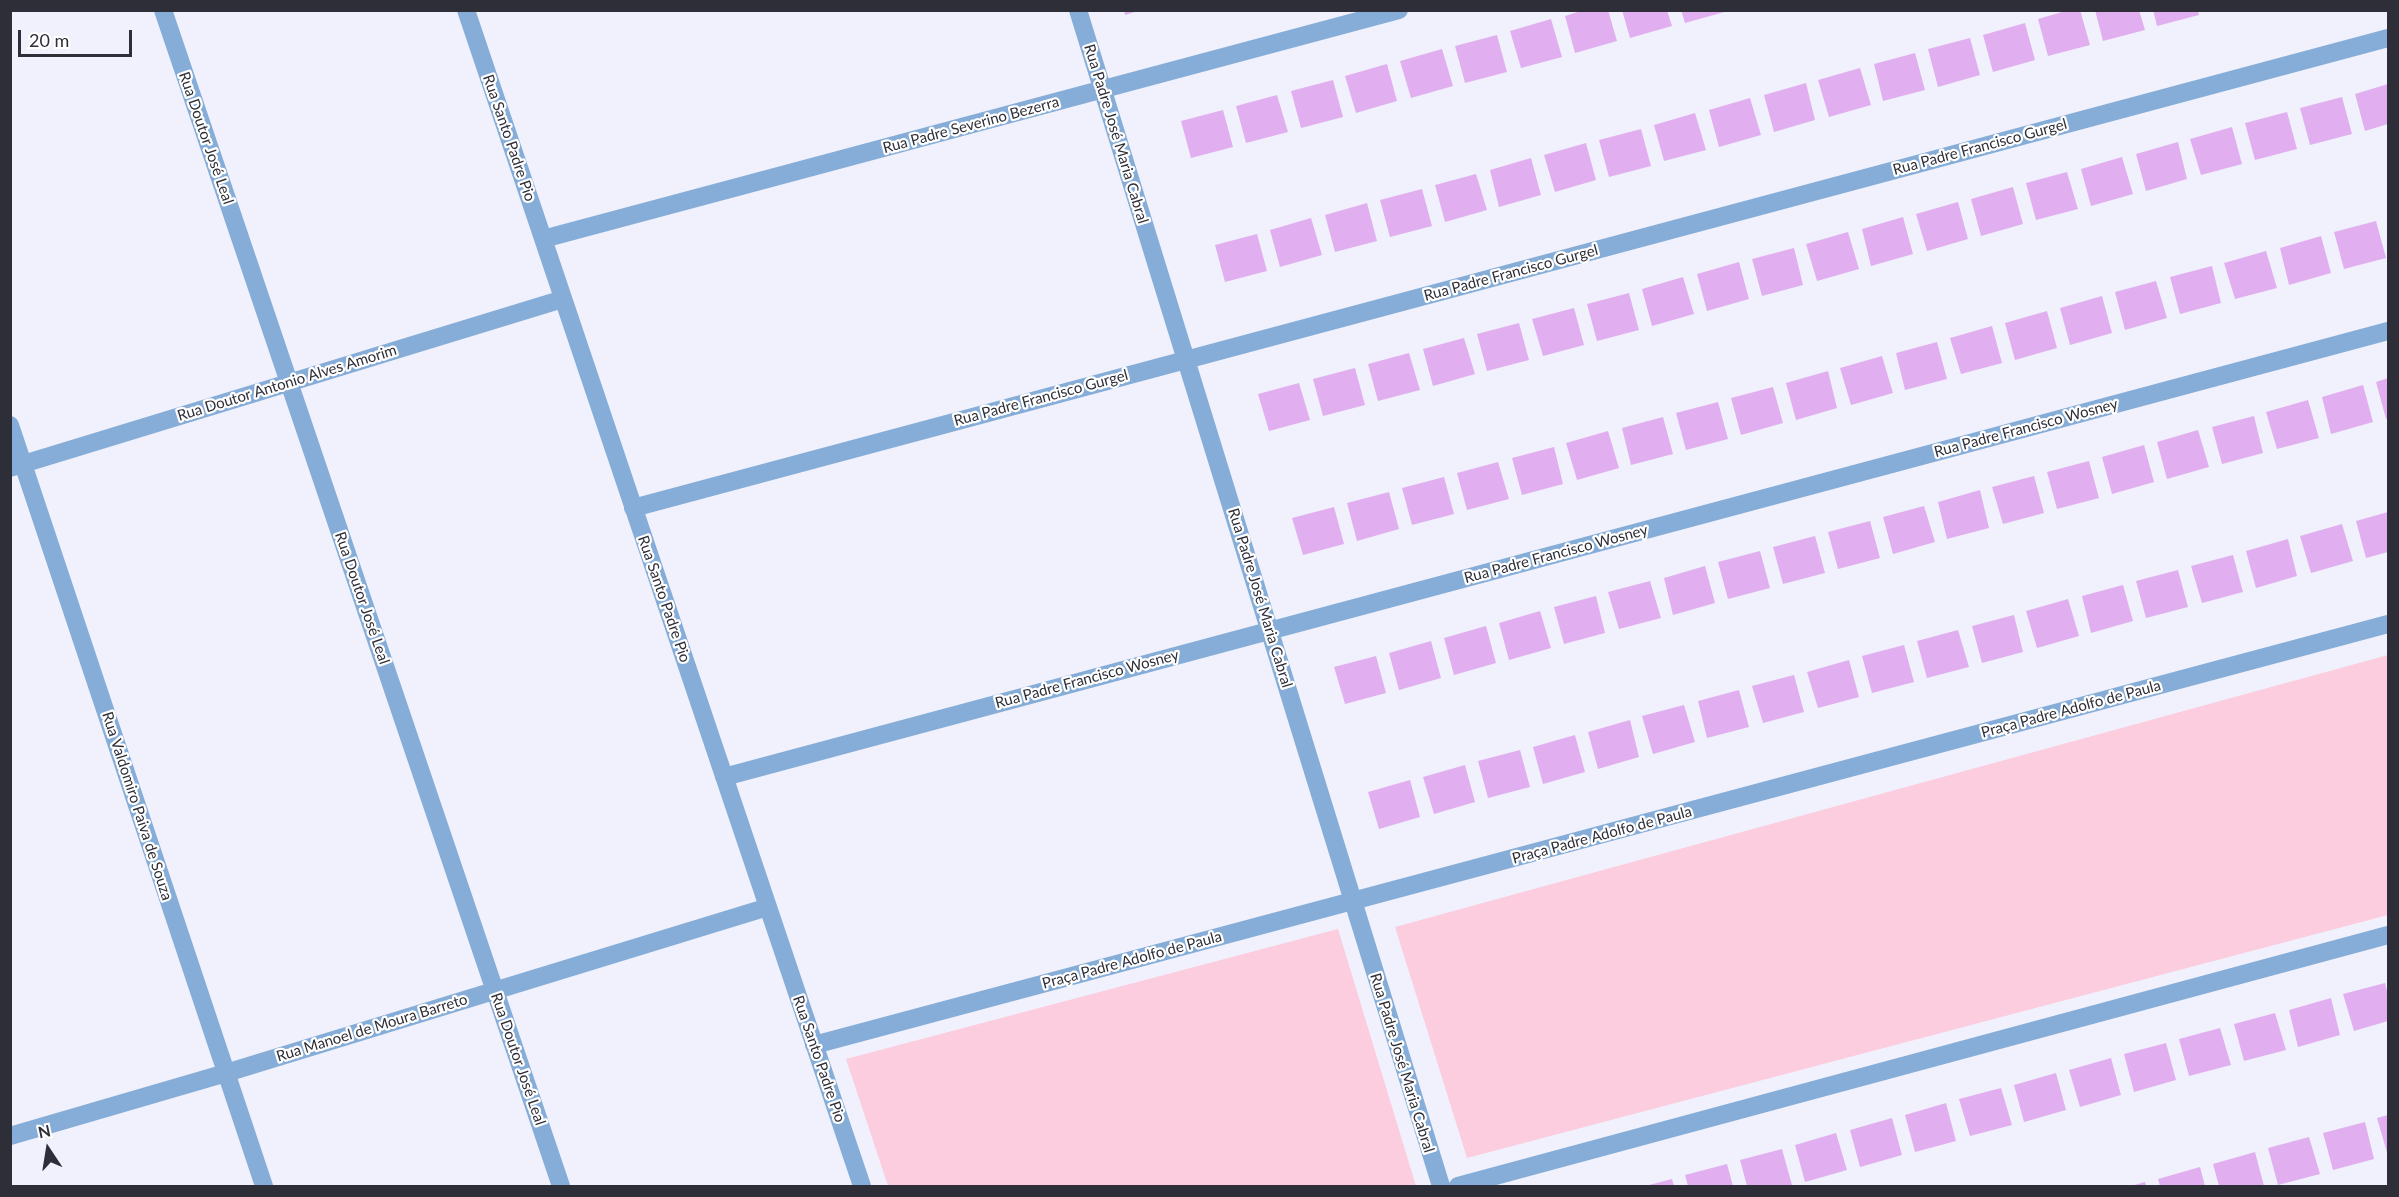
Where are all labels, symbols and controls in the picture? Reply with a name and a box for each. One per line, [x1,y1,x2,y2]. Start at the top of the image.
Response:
scale bar [21,18,135,56]
text: 20 m [29,29,69,51]
street label: Rua Padre José Maria Cabral [1080,42,1152,226]
street label: Rua Doutor José Leal [175,69,237,207]
street label: Rua Santo Padre Pio [479,72,539,204]
street label: Rua Padre Severino Bezerra [881,93,1061,157]
street label: Rua Padre Francisco Gurgel [1891,115,2069,179]
street label: Rua Padre Francisco Gurgel [1422,241,1600,305]
street label: Rua Doutor Antonio Alves Amorim [175,341,399,425]
street label: Rua Padre Francisco Gurgel [952,366,1130,430]
street label: Rua Padre Francisco Wosney [1932,395,2120,461]
street label: Rua Padre José Maria Cabral [1224,506,1296,690]
street label: Rua Padre Francisco Wosney [1462,521,1650,587]
street label: Rua Doutor José Leal [331,529,393,667]
street label: Rua Santo Padre Pio [634,533,694,665]
street label: Rua Padre Francisco Wosney [993,646,1181,712]
street label: Praça Padre Adolfo de Paula [1979,676,2163,742]
street label: Rua Valdomiro Paiva de Souza [98,709,176,903]
street label: Praça Padre Adolfo de Paula [1510,802,1694,868]
street label: Praça Padre Adolfo de Paula [1040,927,1224,993]
street label: Rua Padre José Maria Cabral [1366,971,1438,1155]
street label: Rua Manoel de Moura Barreto [274,990,470,1066]
street label: Rua Doutor José Leal [487,990,549,1128]
street label: Rua Santo Padre Pio [789,993,849,1125]
north arrow [18,1119,78,1179]
text: N [36,1120,52,1141]

